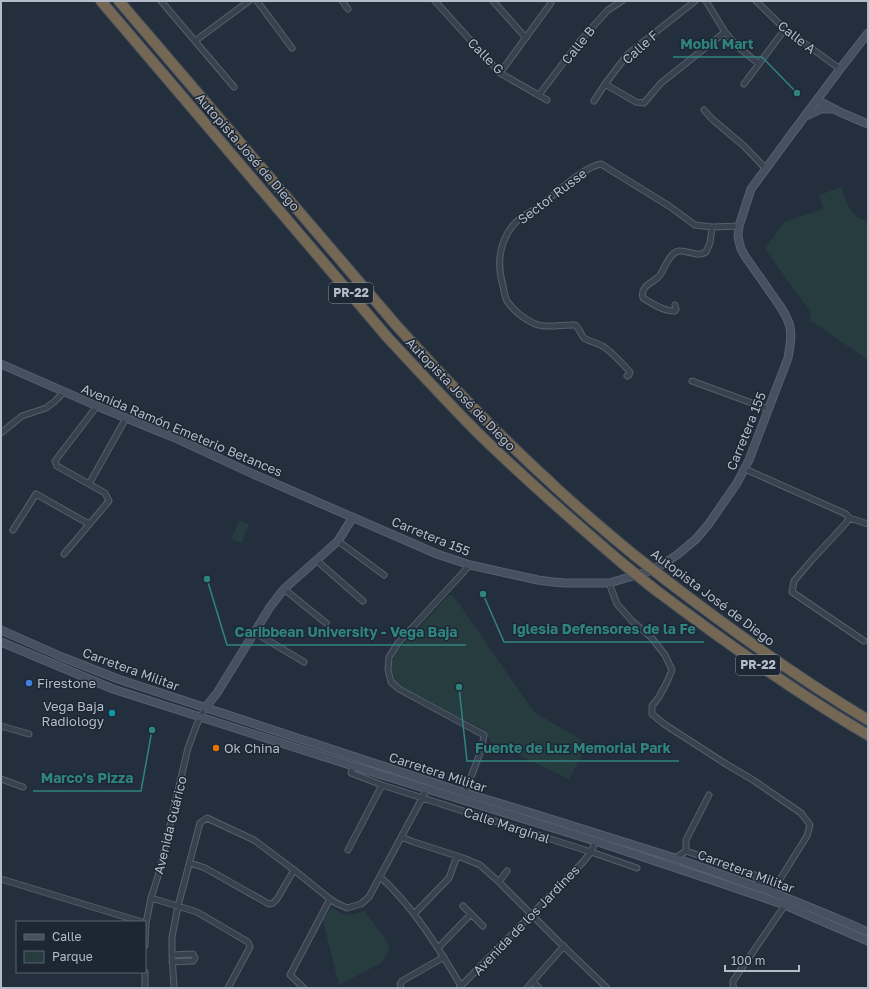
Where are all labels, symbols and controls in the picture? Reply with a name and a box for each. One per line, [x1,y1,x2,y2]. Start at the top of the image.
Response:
street label: Calle A [775,17,819,57]
street label: Calle B [558,23,598,67]
street label: Calle F [619,27,661,67]
callout: Mobil Mart [673,31,762,57]
street label: Calle G [465,35,507,77]
text: Mobil Mart [680,35,754,52]
street label: Autopista José de Diego [192,90,304,214]
street label: Sector Russe [514,165,590,227]
road number: PR-22 [329,283,373,303]
street label: Autopista José de Diego [403,334,519,454]
street label: Avenida Ramón Emeterio Betances [79,380,285,480]
street label: Carretera 155 [723,389,769,473]
street label: Carretera 155 [389,513,473,559]
street label: Autopista José de Diego [648,545,778,649]
callout: Iglesia Defensores de la Fe [504,616,704,642]
callout: Caribbean University - Vega Baja [227,619,466,645]
text: Iglesia Defensores de la Fe [512,620,696,637]
text: Caribbean University - Vega Baja [235,623,457,640]
street label: Carretera Militar [80,644,182,694]
road number: PR-22 [736,655,780,675]
place label: Firestone [37,675,96,691]
marker: Firestone [24,678,34,688]
place label: Vega Baja Radiology [42,698,105,729]
marker: Vega Baja Radiology [107,708,117,718]
callout: Fuente de Luz Memorial Park [467,735,679,761]
text: Fuente de Luz Memorial Park [475,739,671,756]
place label: Ok China [224,740,280,756]
marker: Ok China [211,743,221,753]
street label: Carretera Militar [387,749,489,795]
callout: Marco's Pizza [33,765,141,791]
text: Marco's Pizza [41,769,133,786]
street label: Avenida Guárico [150,774,190,876]
street label: Calle Marginal [462,804,552,846]
street label: Carretera Militar [695,846,797,896]
street label: Avenida de los Jardines [469,862,583,978]
legend [16,921,146,973]
text: Calle [52,929,82,944]
scale bar [725,947,799,973]
text: Parque [52,949,93,964]
text: 100 m [731,953,765,968]

